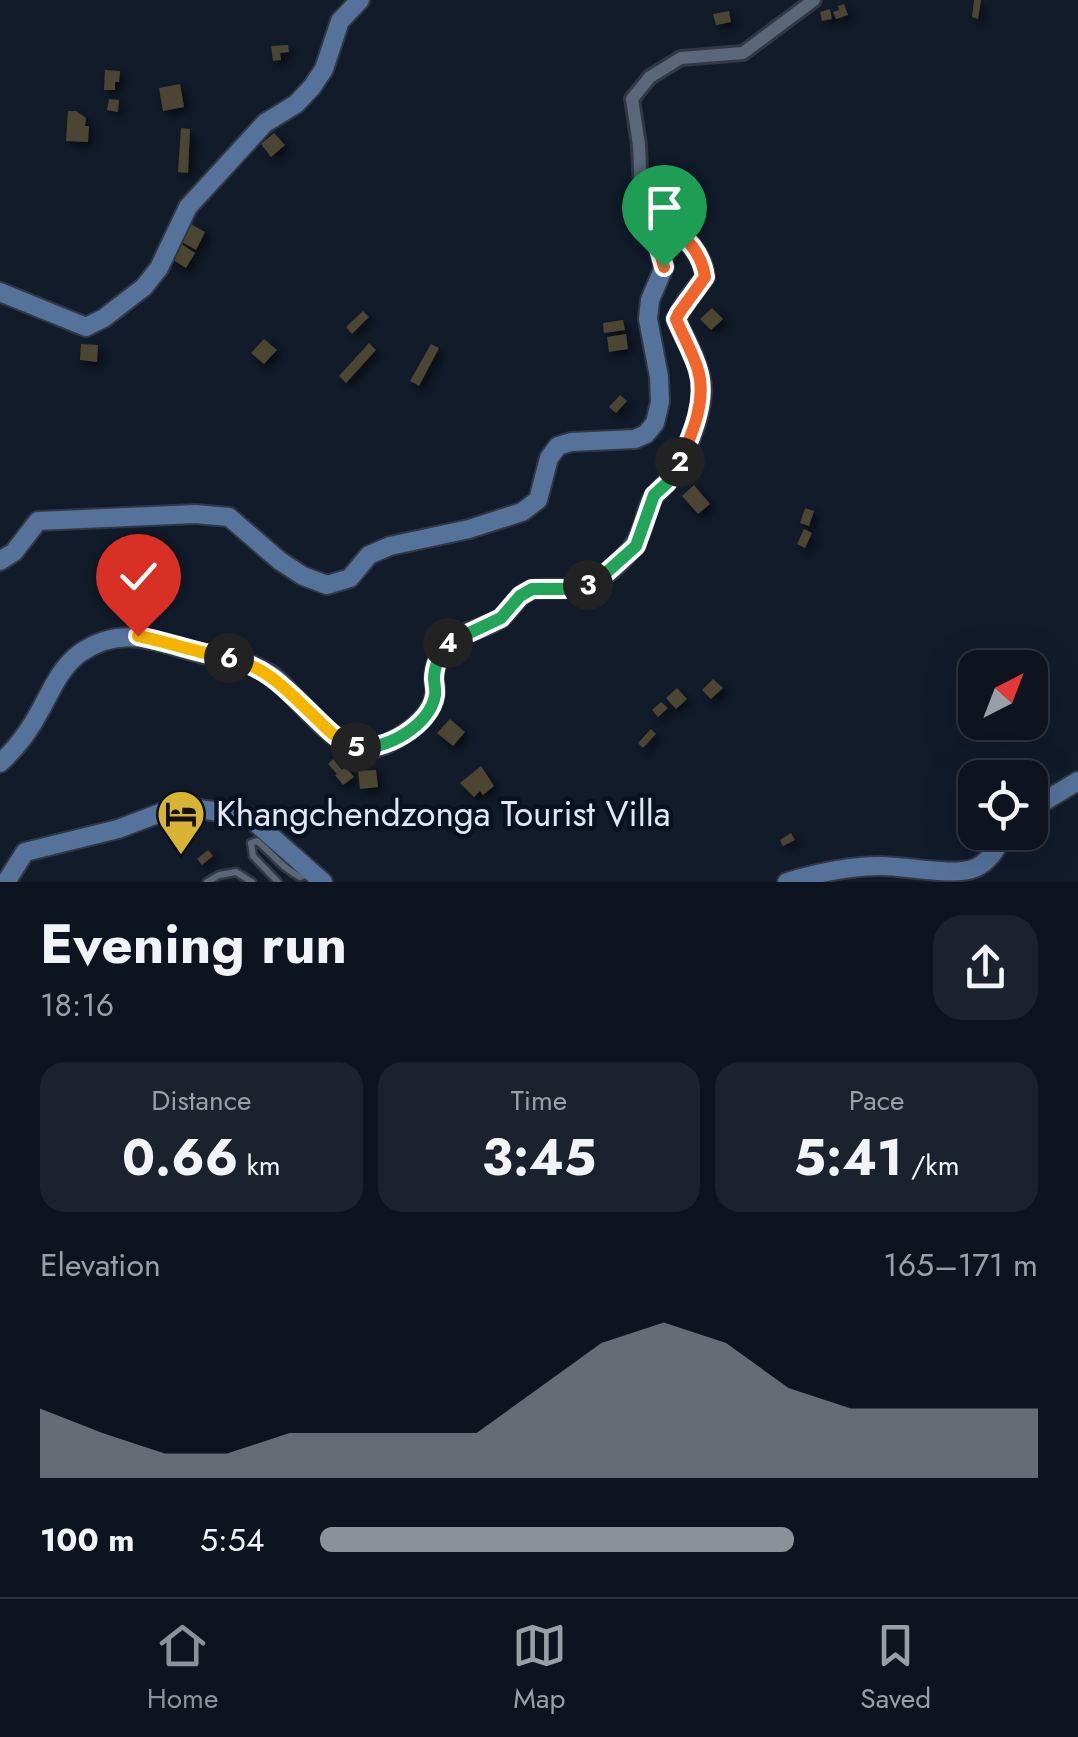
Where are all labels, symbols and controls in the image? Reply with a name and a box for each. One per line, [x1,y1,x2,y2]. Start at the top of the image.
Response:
pin [622,165,707,268]
icon: arrive [637,180,692,235]
pin: 2 [655,437,705,487]
text: 2 [671,441,689,482]
pin [96,534,181,637]
icon: check [111,549,166,604]
pin: 3 [563,560,613,610]
text: 3 [579,564,597,605]
pin: 4 [423,618,473,668]
text: 4 [438,622,458,663]
pin: 6 [204,633,254,683]
text: 6 [220,637,238,678]
north arrow [958,650,1048,740]
map controls [958,650,1048,850]
pin: 5 [331,722,381,772]
text: 5 [347,726,365,767]
button: locate [958,760,1048,850]
hotel icon: Khangchendzonga Tourist Villa [155,788,207,856]
place label: Khangchendzonga Tourist Villa [216,789,671,839]
text: Evening run [40,904,347,984]
button: share [933,915,1038,1020]
text: 18:16 [40,982,114,1028]
text: Distance [151,1080,251,1121]
text: Time [511,1080,567,1121]
text: Pace [849,1080,905,1121]
text: 0.66 [122,1121,238,1194]
text: 3:45 [482,1121,596,1194]
text: 5:41 [794,1121,903,1194]
text: km [238,1145,281,1186]
text: /km [903,1145,960,1186]
text: Elevation [40,1242,161,1288]
text: 165–171 m [883,1242,1038,1288]
text: 100 m [40,1517,135,1563]
text: 5:54 [200,1517,264,1563]
tab: Home [147,1618,218,1719]
tab: Map [512,1618,567,1719]
tab: Saved [860,1618,931,1719]

